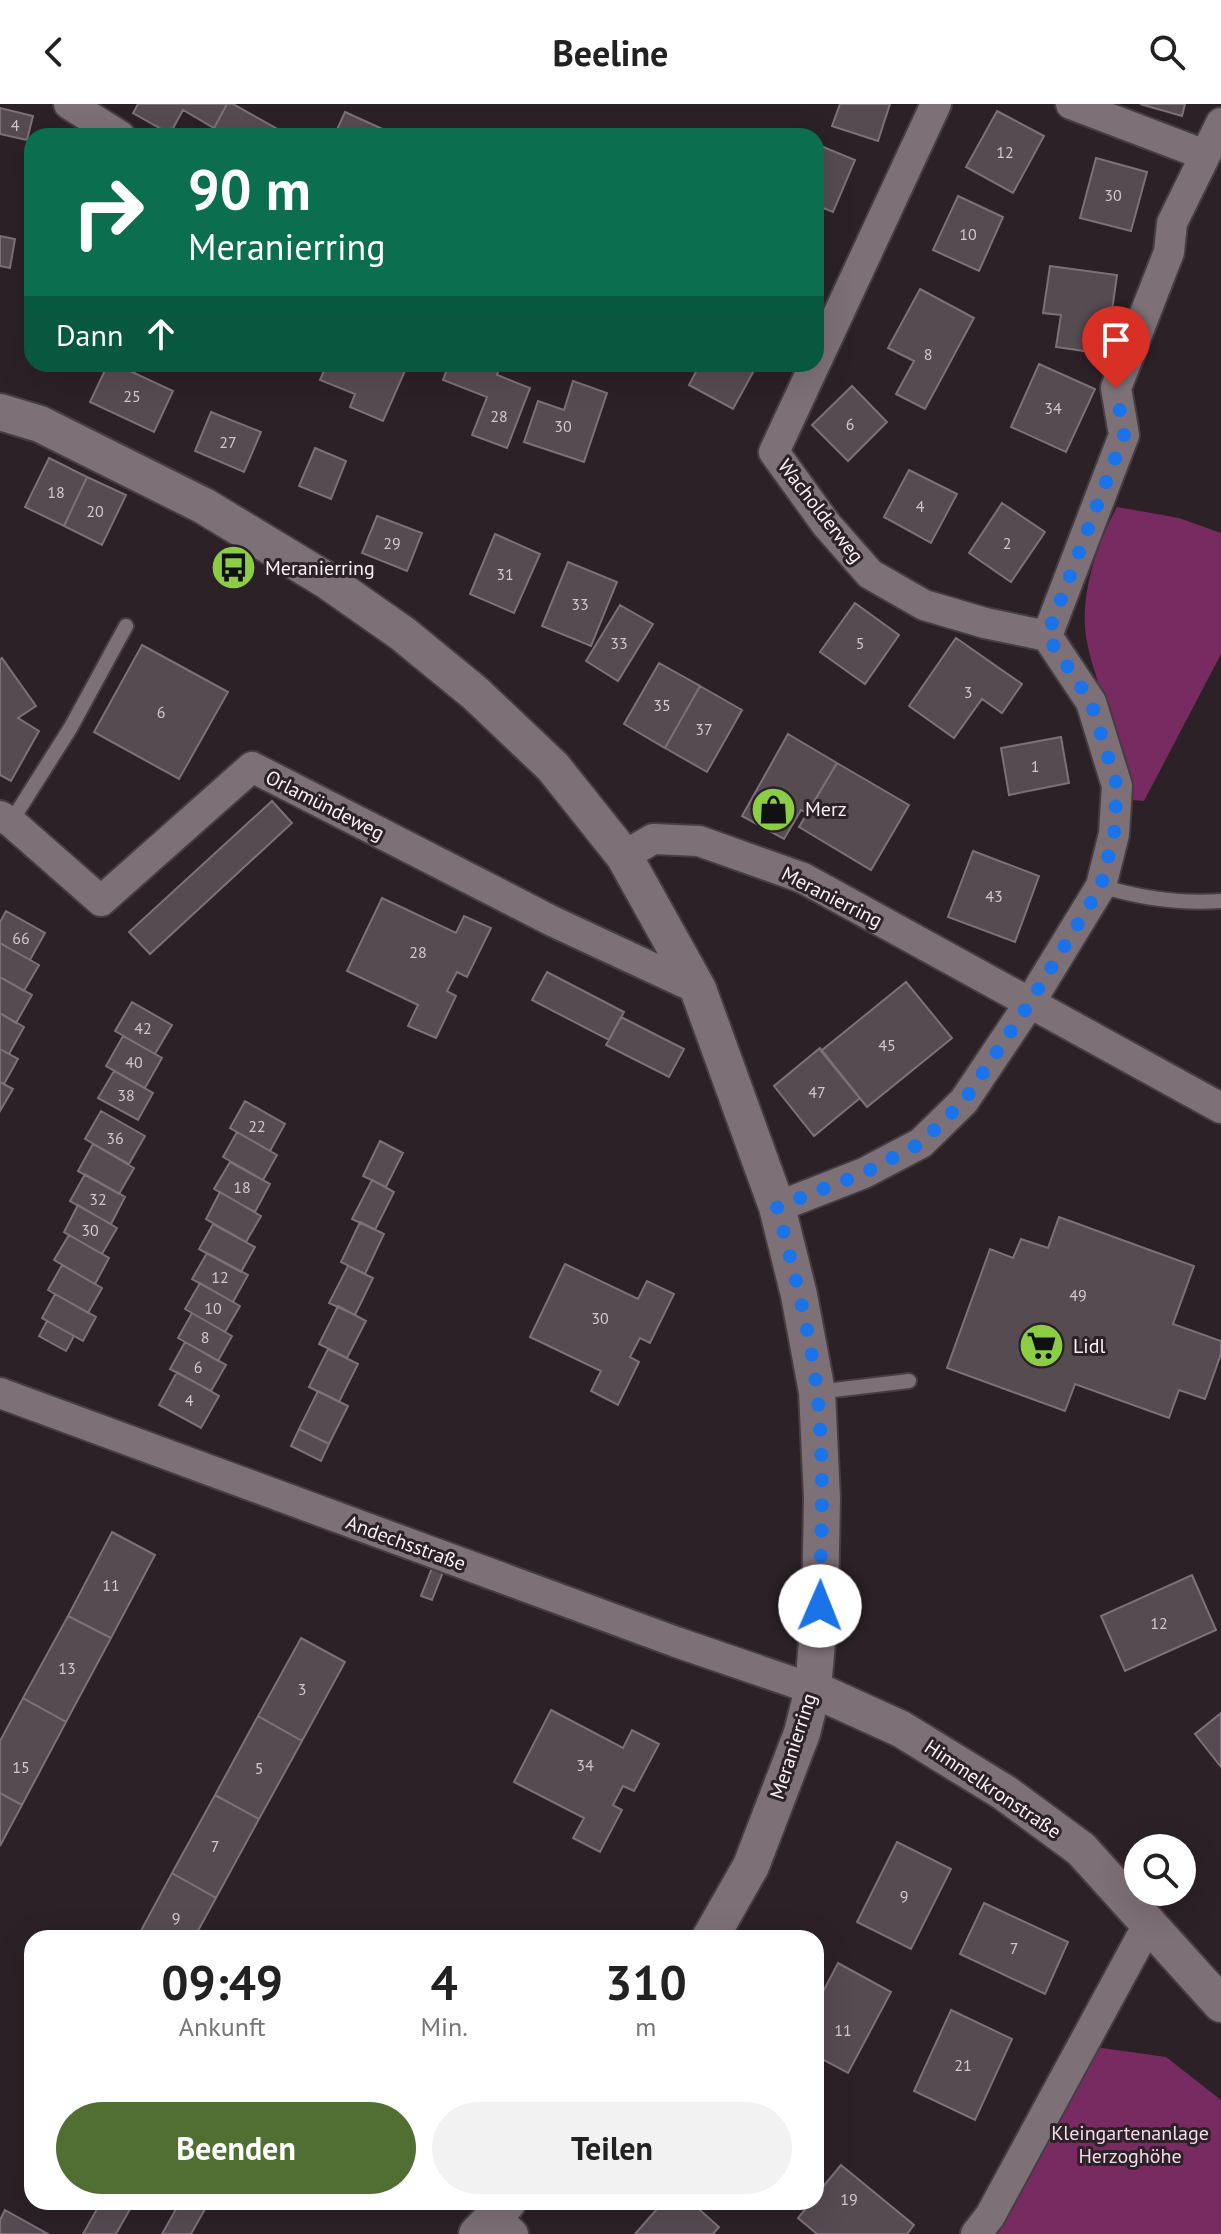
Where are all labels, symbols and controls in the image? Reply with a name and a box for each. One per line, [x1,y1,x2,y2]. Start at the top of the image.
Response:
text: Beeline [553,29,668,76]
icon: back [32,30,76,74]
icon: search [1145,30,1189,74]
house number: 4 [11,115,20,135]
house number: 12 [996,142,1014,162]
text: 90 m [188,153,311,225]
icon: right [56,160,160,264]
house number: 30 [1104,185,1122,205]
text: Meranierring [188,223,386,270]
house number: 10 [959,224,977,244]
pin [1082,306,1150,388]
icon: ahead [139,312,183,356]
text: Dann [56,315,123,354]
icon: arrive [1094,318,1138,362]
house number: 8 [924,344,932,364]
house number: 25 [123,386,141,406]
house number: 34 [1044,398,1062,418]
house number: 28 [490,406,508,426]
house number: 6 [846,414,854,434]
house number: 30 [554,416,572,436]
house number: 27 [219,432,237,452]
street label: Wacholderweg [772,454,870,568]
house number: 18 [47,482,65,502]
house number: 4 [916,496,925,516]
house number: 20 [86,501,104,521]
house number: 29 [383,533,401,553]
house number: 2 [1003,533,1011,553]
bus stop icon: Meranierring [210,544,258,592]
place label: Meranierring [265,555,375,581]
house number: 31 [496,564,514,584]
house number: 33 [571,594,589,614]
house number: 33 [610,633,628,653]
house number: 5 [856,633,864,653]
house number: 3 [964,682,972,702]
house number: 35 [653,695,671,715]
house number: 6 [157,702,165,722]
house number: 37 [695,719,713,739]
house number: 1 [1031,756,1039,776]
street label: Orlamündeweg [261,764,389,846]
shop icon: Merz [750,785,798,833]
place label: Merz [805,796,847,822]
street label: Meranierring [777,860,887,934]
house number: 43 [985,886,1003,906]
house number: 66 [12,928,30,948]
house number: 28 [409,942,427,962]
house number: 42 [134,1018,152,1038]
house number: 45 [878,1035,896,1055]
house number: 40 [125,1052,143,1072]
house number: 47 [808,1082,826,1102]
house number: 38 [117,1085,135,1105]
house number: 22 [248,1116,266,1136]
house number: 36 [106,1128,124,1148]
house number: 18 [233,1177,251,1197]
house number: 32 [89,1189,107,1209]
house number: 30 [81,1220,99,1240]
house number: 12 [211,1267,229,1287]
house number: 49 [1069,1285,1087,1305]
house number: 10 [204,1298,222,1318]
house number: 30 [591,1308,609,1328]
supermarket icon: Lidl [1018,1322,1066,1370]
house number: 8 [201,1327,209,1347]
place label: Lidl [1073,1333,1105,1359]
house number: 6 [194,1357,202,1377]
house number: 4 [185,1390,194,1410]
street label: Andechsstraße [343,1509,469,1577]
position arrow [778,1564,862,1648]
house number: 11 [102,1575,120,1595]
house number: 12 [1150,1613,1168,1633]
house number: 13 [58,1658,76,1678]
house number: 3 [298,1679,306,1699]
street label: Meranierring [764,1690,822,1802]
street label: Himmelkronstraße [920,1734,1066,1844]
house number: 34 [576,1755,594,1775]
house number: 15 [12,1757,30,1777]
house number: 5 [255,1758,263,1778]
map controls [1124,1834,1196,1906]
button: search [1124,1834,1196,1906]
house number: 7 [211,1836,219,1856]
house number: 9 [900,1886,908,1906]
house number: 9 [172,1908,180,1928]
house number: 7 [1010,1938,1018,1958]
text: 09:49 [161,1951,283,2013]
text: 4 [430,1951,458,2013]
text: 310 [605,1951,687,2013]
text: Ankunft [179,2010,266,2043]
text: Min. [420,2010,468,2043]
text: m [635,2010,656,2043]
house number: 11 [834,2020,852,2040]
house number: 21 [954,2055,972,2075]
button: Beenden [56,2102,416,2194]
button: Teilen [432,2102,792,2194]
park label: Kleingartenanlage Herzoghöhe [1051,2120,1209,2169]
house number: 19 [840,2189,858,2209]

